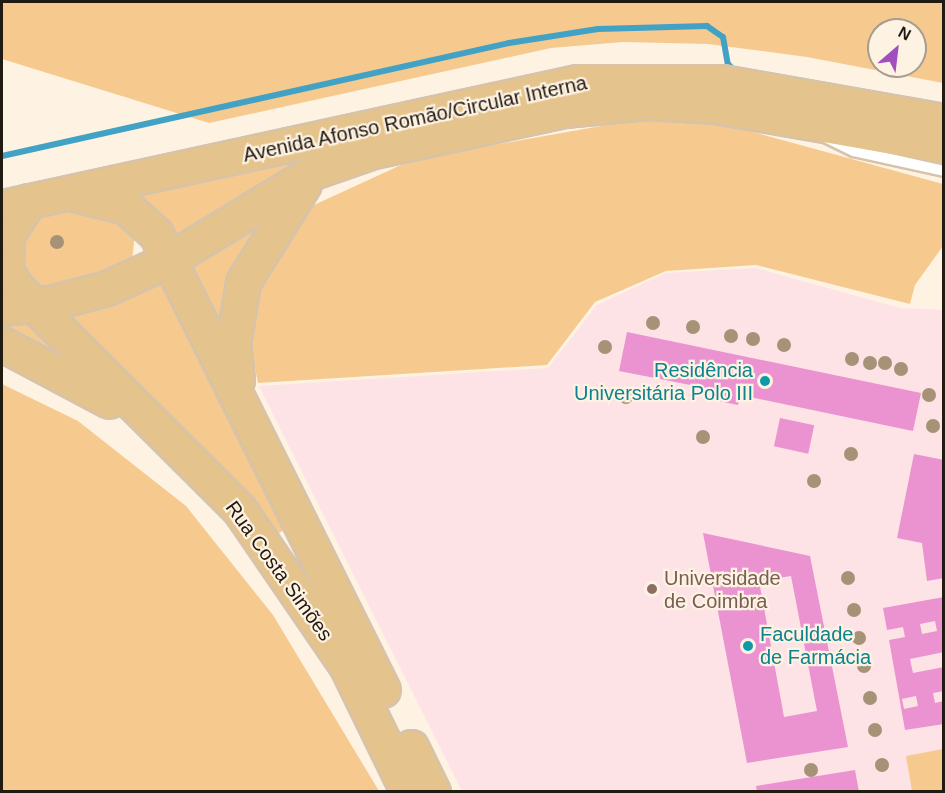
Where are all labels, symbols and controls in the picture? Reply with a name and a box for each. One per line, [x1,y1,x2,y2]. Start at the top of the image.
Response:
north arrow [867,18,927,78]
text: N [896,23,914,44]
street label: Avenida Afonso Romão/Circular Interna [240,71,590,167]
place label: Residência Universitária Polo III [574,358,753,405]
marker: Residência Universitária Polo III [758,374,772,388]
street label: Rua Costa Simões [220,496,338,646]
place label: Universidade de Coimbra [664,566,781,613]
marker: Universidade de Coimbra [645,582,659,596]
place label: Faculdade de Farmácia [760,622,871,669]
marker: Faculdade de Farmácia [741,639,755,653]

